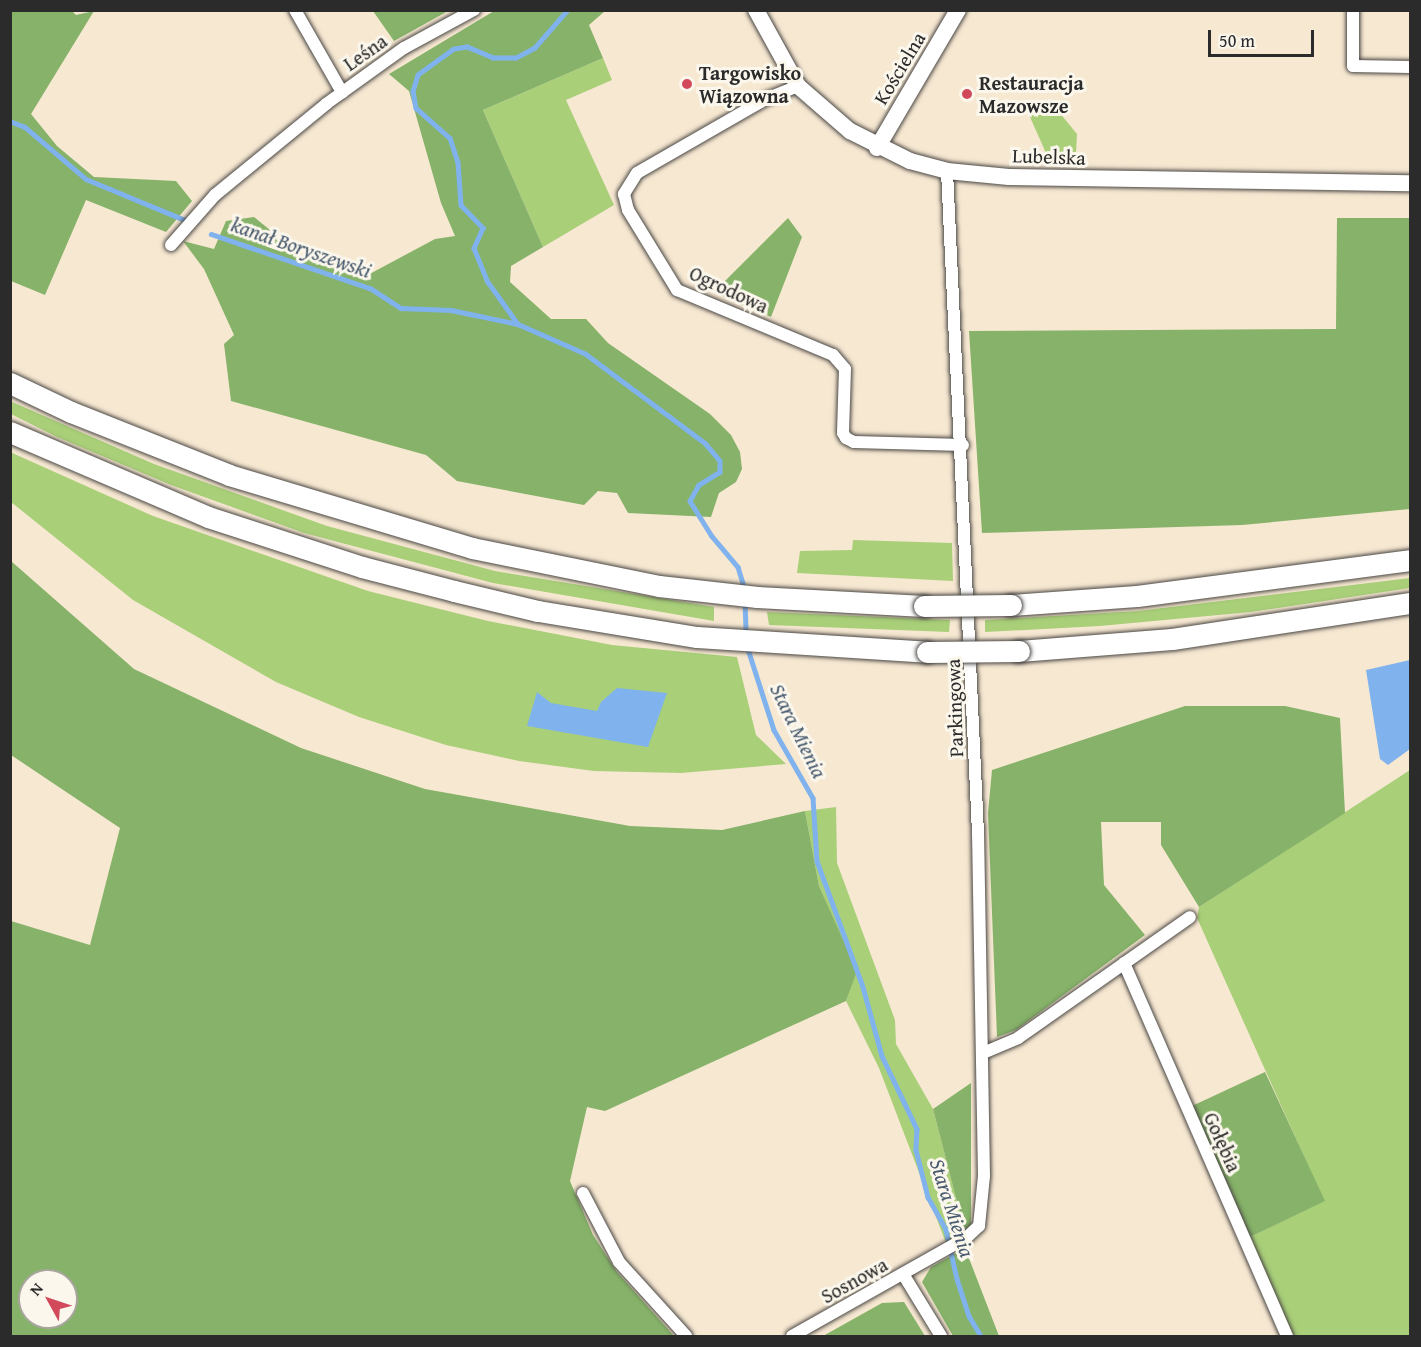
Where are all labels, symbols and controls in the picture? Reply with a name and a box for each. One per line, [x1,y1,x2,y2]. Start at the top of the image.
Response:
scale bar [1211,18,1318,56]
street label: Kościelna [868,27,930,109]
text: 50 m [1219,27,1255,54]
street label: Leśna [339,28,391,76]
place label: Targowisko Wiązowna [699,60,801,107]
place label: Restauracja Mazowsze [979,70,1084,117]
marker: Targowisko Wiązowna [680,77,694,91]
marker: Restauracja Mazowsze [960,87,974,101]
street label: Lubelska [1012,143,1086,169]
water label: kanał Boryszewski [228,212,374,284]
street label: Ogrodowa [686,260,772,318]
street label: Parkingowa [940,658,968,758]
water label: Stara Mienia [764,680,832,782]
street label: Gołębia [1199,1108,1247,1176]
water label: Stara Mienia [924,1155,980,1261]
street label: Sosnowa [817,1252,891,1308]
north arrow [18,1269,78,1329]
text: N [23,1277,48,1301]

